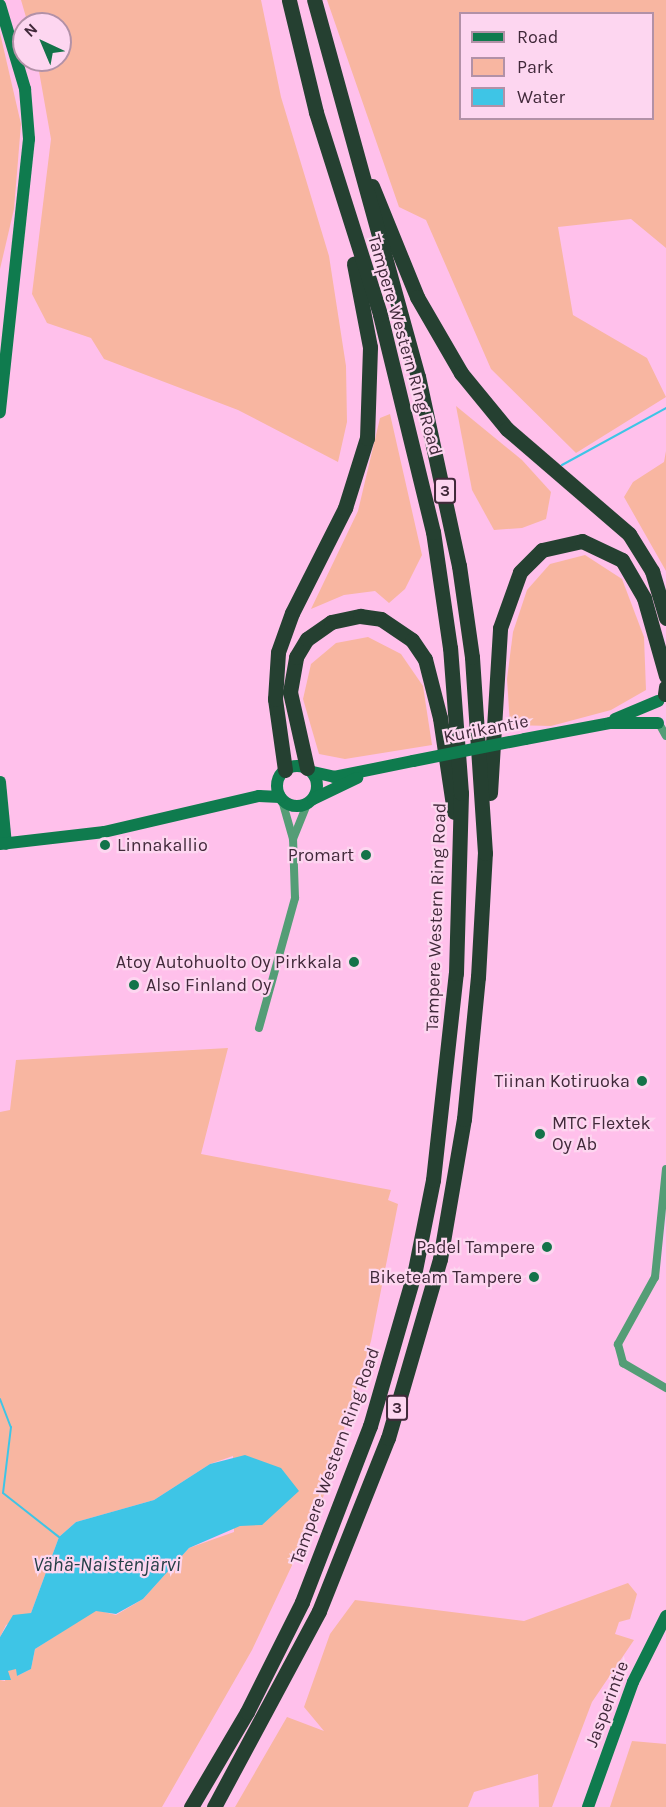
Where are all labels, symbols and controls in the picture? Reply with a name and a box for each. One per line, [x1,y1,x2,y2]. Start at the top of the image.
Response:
north arrow [12,12,72,72]
legend [459,12,654,120]
text: N [20,19,41,41]
text: Road [517,26,558,48]
text: Park [517,56,554,78]
text: Water [517,86,565,108]
street label: Tampere Western Ring Road [363,232,447,458]
road number: 3 [433,478,457,504]
street label: Kurikantie [442,710,530,748]
street label: Tampere Western Ring Road [421,802,451,1032]
place label: Linnakallio [117,834,208,856]
marker: Linnakallio [98,838,112,852]
place label: Promart [288,844,354,866]
marker: Promart [359,848,373,862]
place label: Atoy Autohuolto Oy Pirkkala [116,951,342,973]
marker: Atoy Autohuolto Oy Pirkkala [347,955,361,969]
place label: Also Finland Oy [146,974,271,996]
marker: Also Finland Oy [127,978,141,992]
place label: Tiinan Kotiruoka [494,1070,630,1092]
marker: Tiinan Kotiruoka [635,1074,649,1088]
place label: MTC Flextek Oy Ab [552,1113,651,1156]
marker: MTC Flextek Oy Ab [533,1127,547,1141]
place label: Padel Tampere [416,1236,535,1258]
marker: Padel Tampere [540,1240,554,1254]
place label: Biketeam Tampere [369,1266,522,1288]
marker: Biketeam Tampere [527,1270,541,1284]
street label: Tampere Western Ring Road [286,1345,384,1567]
road number: 3 [385,1395,409,1421]
water label: Vähä-Naistenjärvi [33,1552,181,1576]
street label: Jasperintie [581,1658,633,1750]

